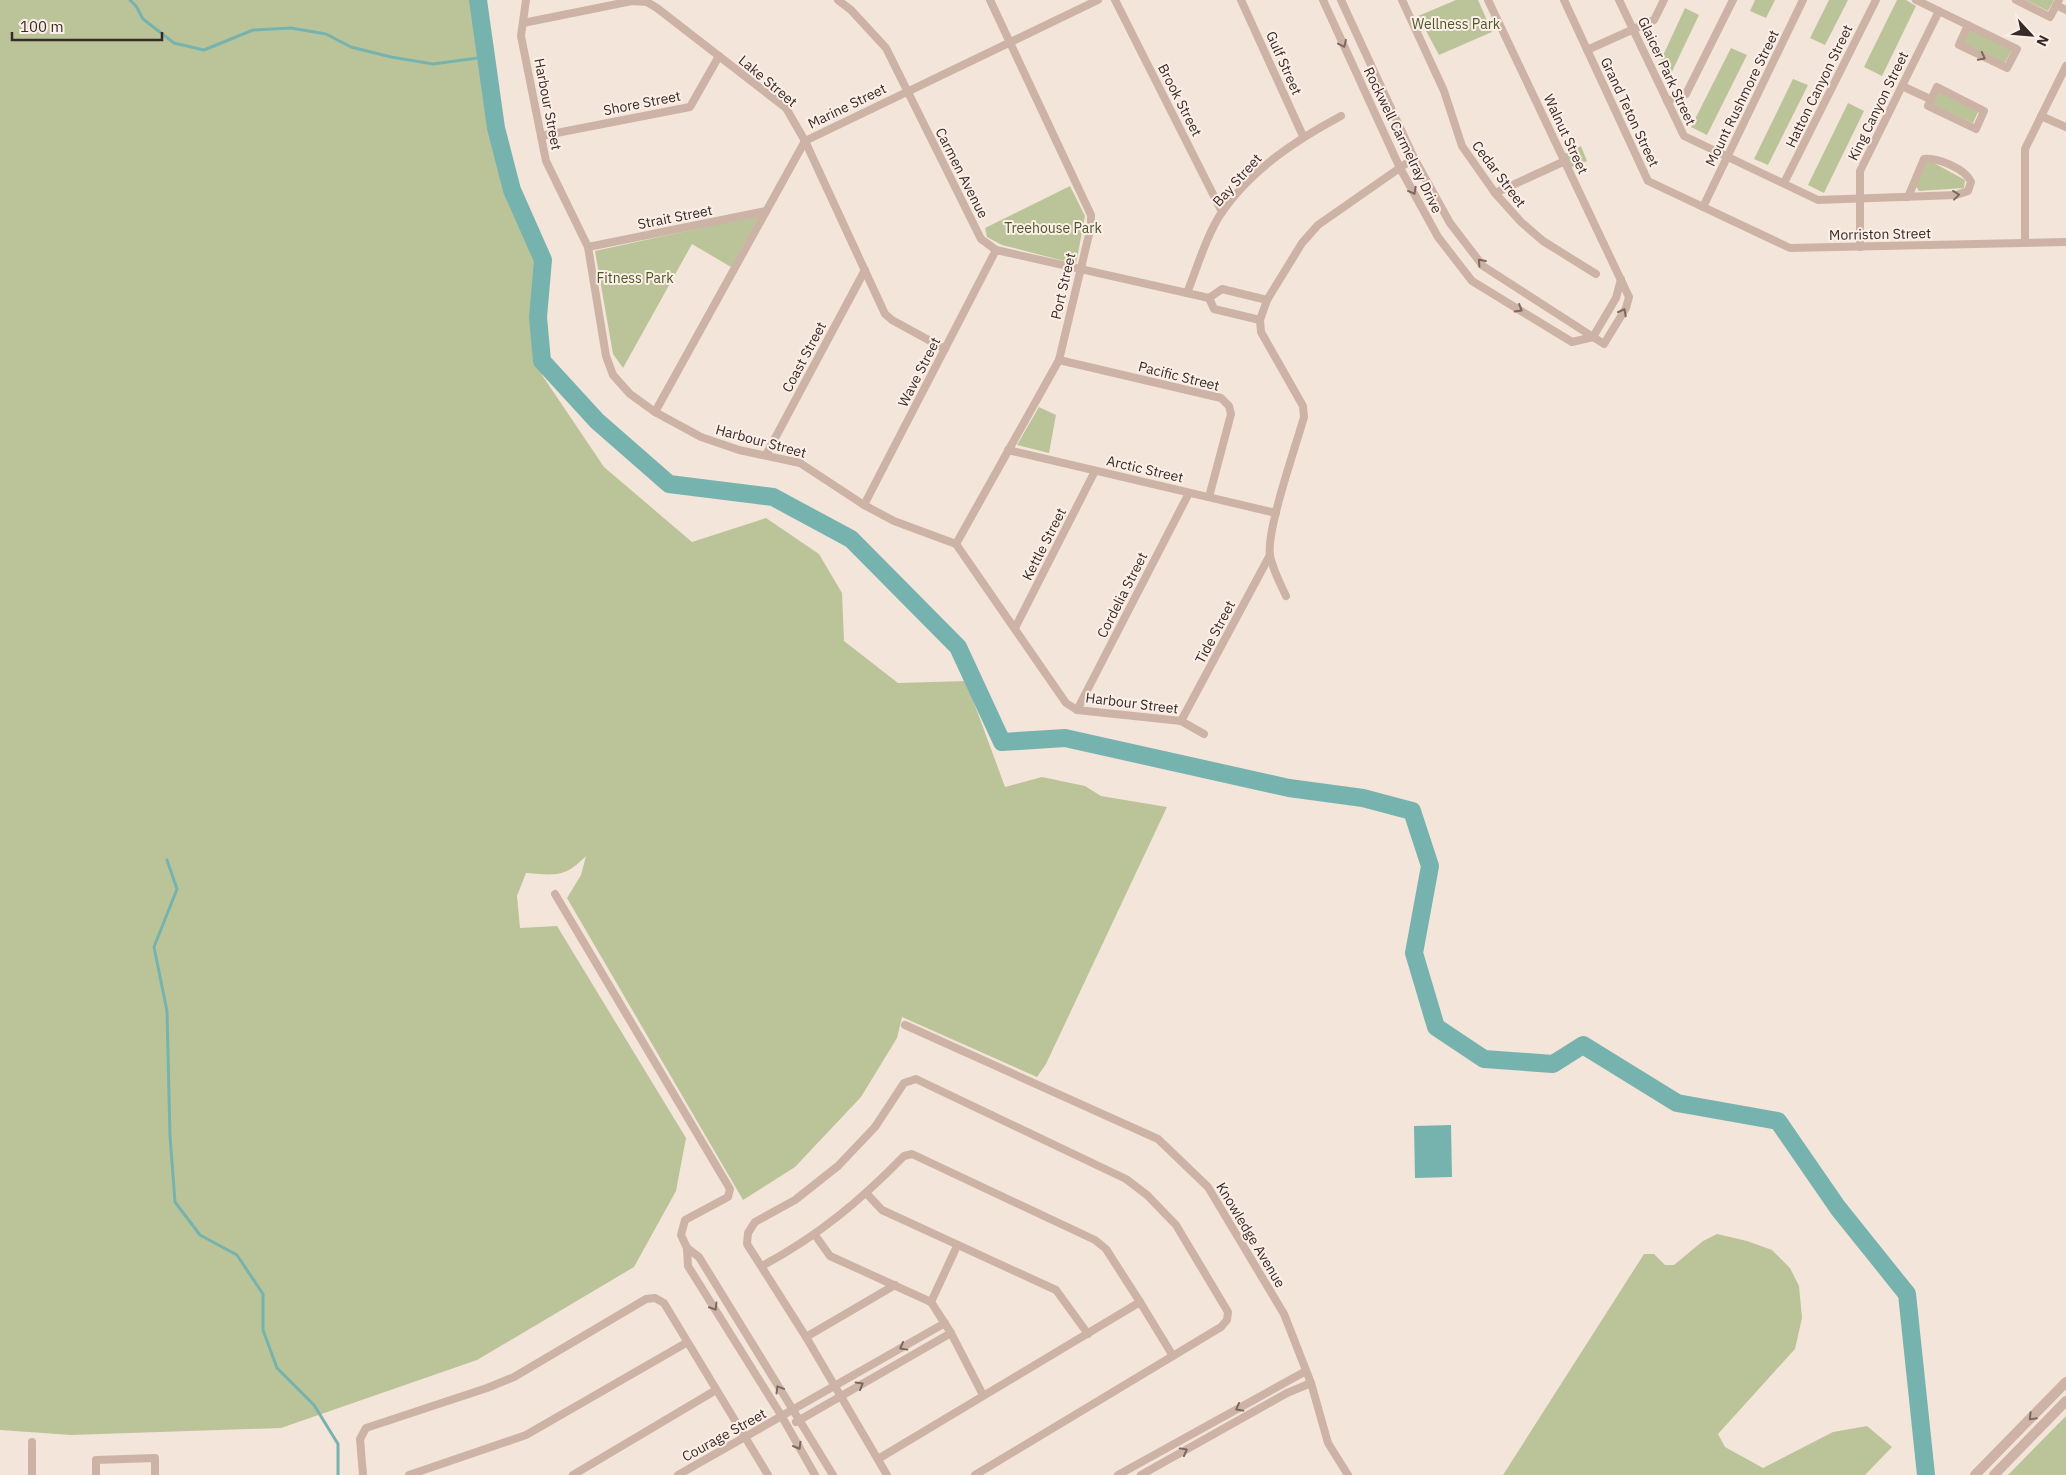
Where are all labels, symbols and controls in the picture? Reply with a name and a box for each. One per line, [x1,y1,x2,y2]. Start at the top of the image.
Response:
scale bar [12,10,162,42]
north arrow [2006,10,2056,60]
street label: Glaicer Park Street [1634,14,1700,128]
park label: Wellness Park [1412,15,1501,33]
text: 100 m [20,17,64,36]
street label: Hatton Canyon Street [1781,22,1857,150]
street label: Mount Rushmore Street [1701,27,1783,169]
street label: Gulf Street [1262,28,1306,98]
text: N [2032,32,2053,49]
one-way arrow [1337,39,1348,48]
street label: King Canyon Street [1844,48,1912,164]
street label: Lake Street [735,51,801,111]
one-way arrow [1977,51,1986,61]
street label: Grand Teton Street [1597,54,1663,170]
street label: Harbour Street [530,56,566,152]
street label: Brook Street [1154,61,1206,139]
street label: Rockwell Carmelray Drive [1360,64,1446,216]
street label: Marine Street [805,79,889,133]
street label: Shore Street [602,87,682,119]
street label: Walnut Street [1540,91,1592,177]
street label: Carmen Avenue [931,125,993,222]
street label: Cedar Street [1468,137,1530,211]
street label: Bay Street [1208,150,1266,210]
one-way arrow [1407,186,1417,195]
one-way arrow [1953,190,1961,201]
street label: Strait Street [636,201,714,233]
park label: Treehouse Park [1004,219,1102,237]
street label: Morriston Street [1829,224,1931,244]
street label: Port Street [1047,251,1079,321]
one-way arrow [1477,258,1486,267]
park label: Fitness Park [596,269,674,287]
one-way arrow [1513,303,1522,313]
one-way arrow [1617,308,1627,317]
street label: Coast Street [778,319,830,395]
street label: Wave Street [894,334,944,410]
street label: Pacific Street [1137,357,1222,395]
street label: Harbour Street [714,420,808,462]
street label: Arctic Street [1105,451,1185,487]
street label: Kettle Street [1018,505,1070,583]
street label: Cordelia Street [1093,549,1151,641]
street label: Tide Street [1191,597,1239,667]
street label: Harbour Street [1085,688,1179,718]
street label: Knowledge Avenue [1212,1179,1290,1291]
one-way arrow [708,1302,718,1311]
one-way arrow [899,1341,908,1351]
one-way arrow [855,1382,864,1392]
one-way arrow [775,1386,785,1395]
one-way arrow [1236,1402,1245,1412]
street label: Courage Street [679,1404,769,1466]
one-way arrow [2029,1411,2038,1420]
one-way arrow [792,1441,802,1450]
one-way arrow [1178,1447,1187,1457]

